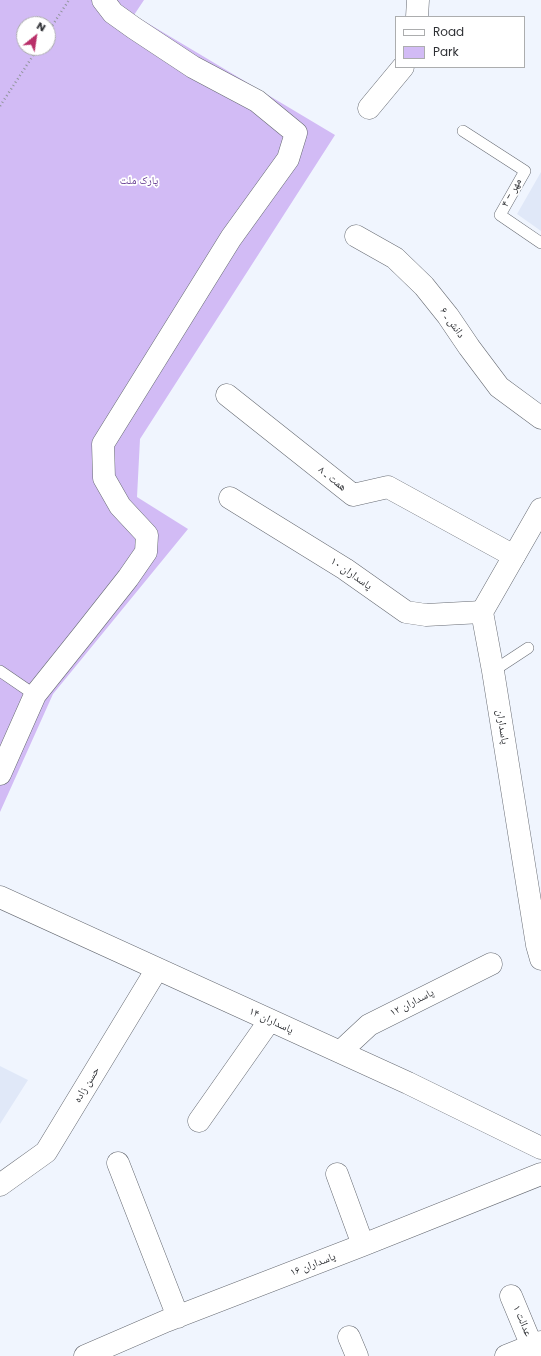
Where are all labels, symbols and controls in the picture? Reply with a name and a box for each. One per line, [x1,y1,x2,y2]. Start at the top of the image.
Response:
north arrow [16,16,56,56]
legend [395,16,525,68]
text: N [34,17,49,35]
text: Road [433,23,464,40]
text: Park [433,43,459,60]
park label: پارک ملت [120,174,158,188]
street label: مهر - ۴ [499,176,525,210]
street label: دانش ـ ۶ [437,305,467,341]
street label: همت ـ ۸ [315,464,349,494]
street label: پاسداران ۱۰ [328,555,374,593]
street label: پاسداران [493,709,511,745]
street label: پاسداران ۱۲ [388,986,436,1020]
street label: پاسداران ۱۴ [247,1005,295,1037]
street label: حسن زاده [71,1065,103,1105]
street label: پاسداران ۱۶ [288,1250,338,1280]
street label: عدالت ۱ [510,1303,534,1339]

